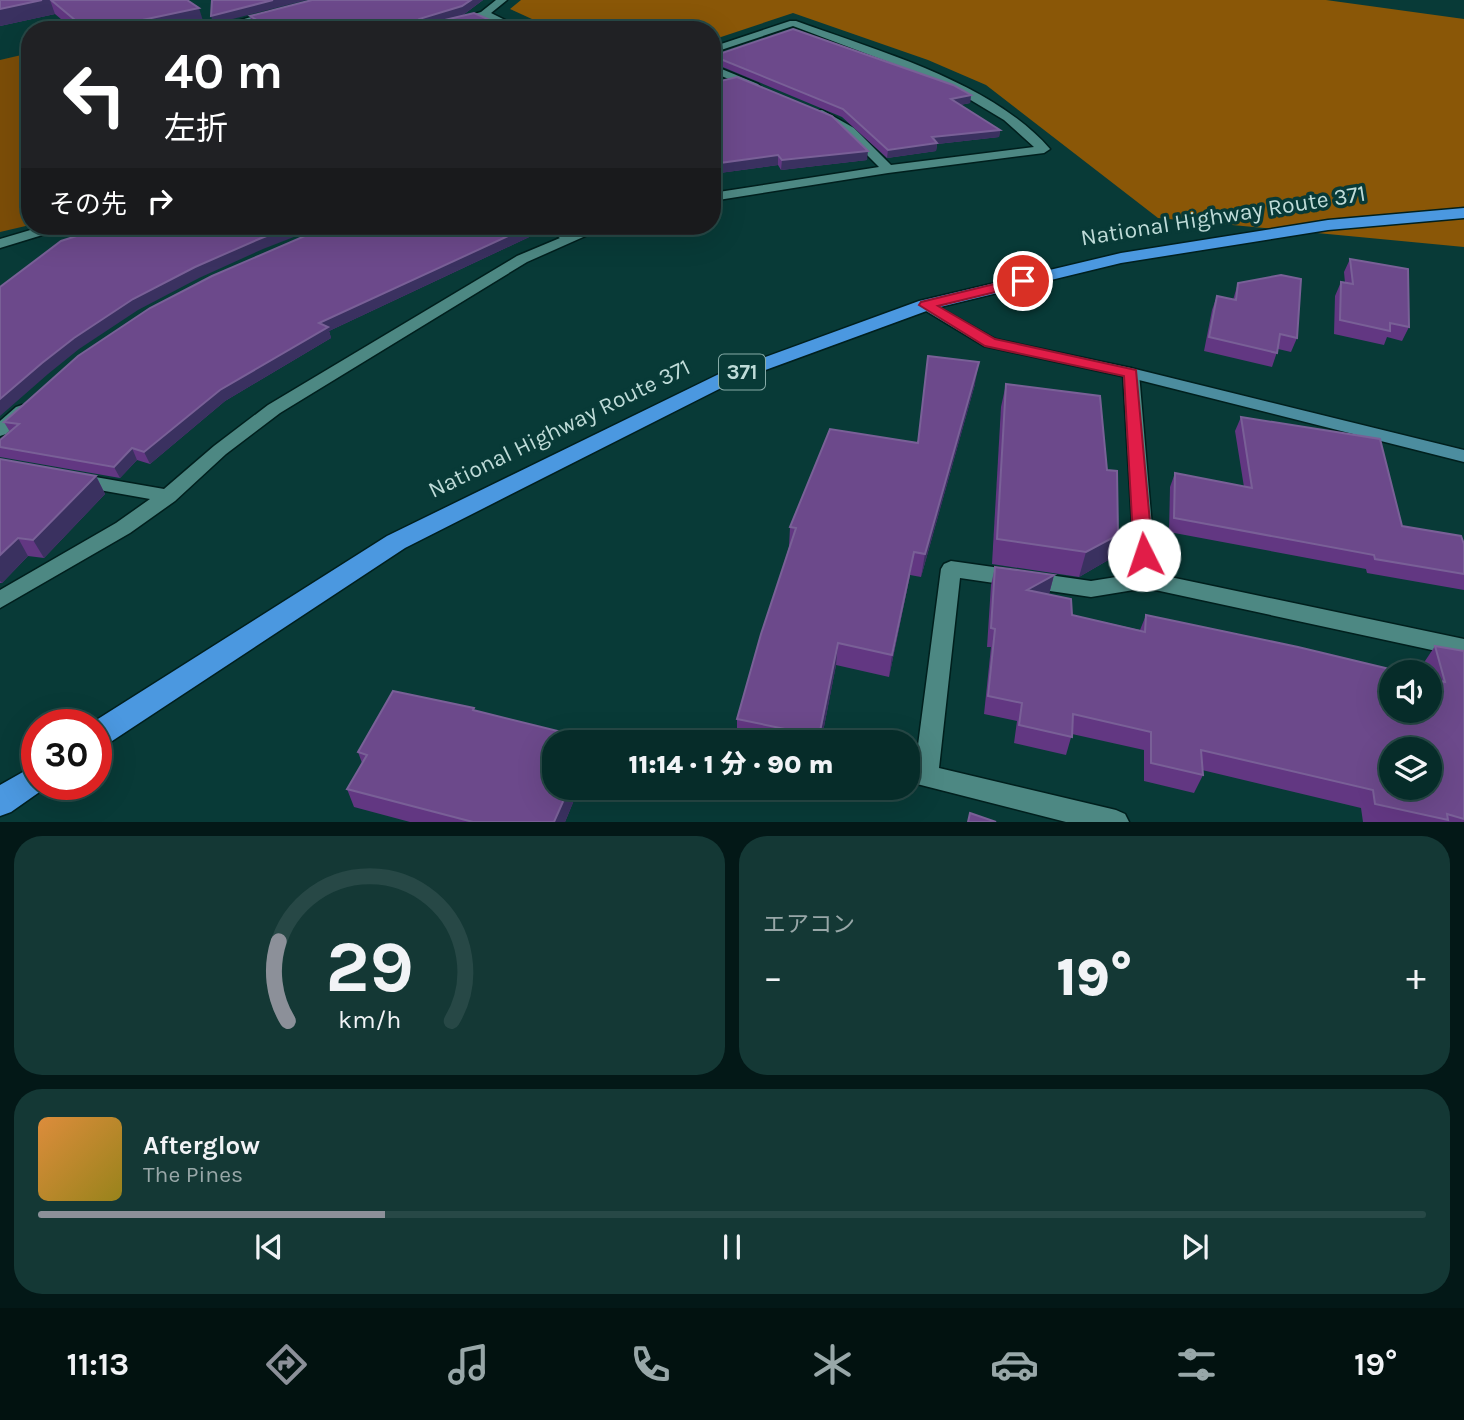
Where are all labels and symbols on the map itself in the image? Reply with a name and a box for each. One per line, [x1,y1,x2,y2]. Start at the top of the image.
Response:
street label: National Highway Route 371 [1079,180,1367,251]
pin [993,251,1053,311]
street label: National Highway Route 371 [424,353,695,504]
road number: 371 [719,354,765,390]
position arrow [1107,518,1181,592]
speed limit sign: 30 [21,709,112,800]

